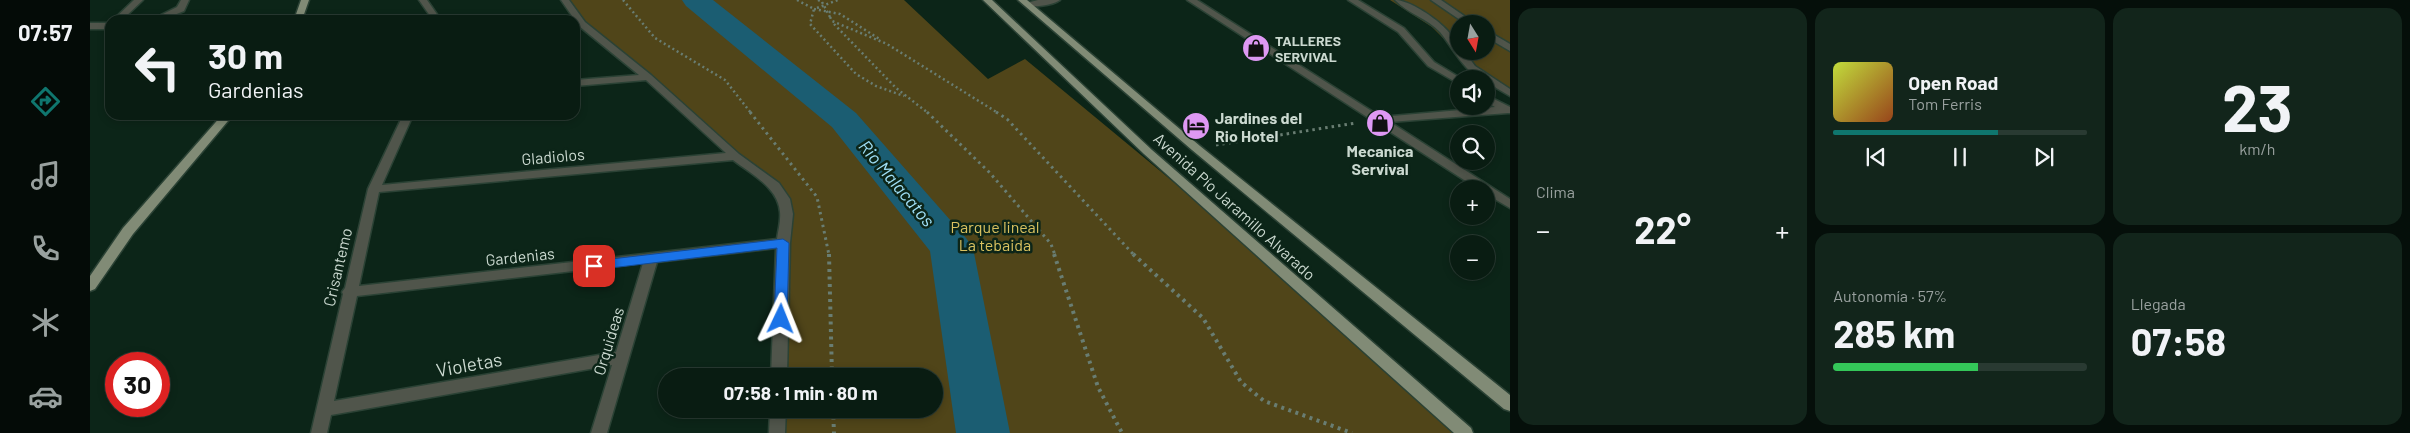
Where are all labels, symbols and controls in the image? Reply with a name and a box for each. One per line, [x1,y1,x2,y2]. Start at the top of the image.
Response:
north arrow [1450,15,1495,60]
map controls [1450,15,1495,280]
text: 07:57 [18,19,72,45]
place label: TALLERES SERVIVAL [1275,32,1341,65]
shop icon: TALLERES SERVIVAL [1241,33,1271,63]
text: 30 m [208,34,283,76]
icon: left [125,35,190,100]
text: 23 [2222,67,2293,145]
button: sound [1450,70,1495,115]
text: Open Road [1908,71,1998,94]
text: Gardenias [208,76,304,102]
icon: directions [28,84,63,119]
text: Tom Ferris [1908,94,1982,113]
place label: Jardines del Rio Hotel [1215,108,1302,145]
shop icon: Mecanica Servival [1365,108,1395,138]
hotel icon: Jardines del Rio Hotel [1181,111,1211,141]
button: search [1450,125,1495,170]
street label: Avenida Pío Jaramillo Alvarado [1150,128,1320,284]
water label: Rio Malacatos [854,135,940,231]
text: km/h [2239,139,2275,158]
place label: Mecanica Servival [1346,141,1414,178]
icon: previous [1862,143,1890,171]
icon: pause [1946,143,1974,171]
icon: next [2030,143,2058,171]
street label: Gladiolos [521,144,585,168]
icon: music [28,158,63,193]
button: + [1450,180,1495,225]
text: Clima [1536,182,1575,201]
text: 22° [1634,206,1691,252]
text: − [1536,213,1550,247]
text: + [1775,213,1789,247]
park label: Parque lineal La tebaida [951,217,1039,254]
street label: Crisantemo [319,226,355,308]
icon: phone [28,231,63,266]
button: − [1450,235,1495,280]
street label: Gardenias [484,243,556,269]
pin [573,245,615,287]
icon: arrive [580,252,608,280]
text: Autonomía · 57% [1833,286,1947,305]
position arrow [754,292,806,344]
text: Llegada [2131,294,2186,313]
icon: climate [28,305,63,340]
street label: Orquideas [589,305,627,377]
text: 285 km [1833,310,1955,356]
text: 07:58 [2131,318,2226,364]
street label: Violetas [434,347,504,381]
speed limit sign: 30 [105,352,170,417]
icon: car [28,379,63,414]
text: 07:58 · 1 min · 80 m [723,381,878,404]

